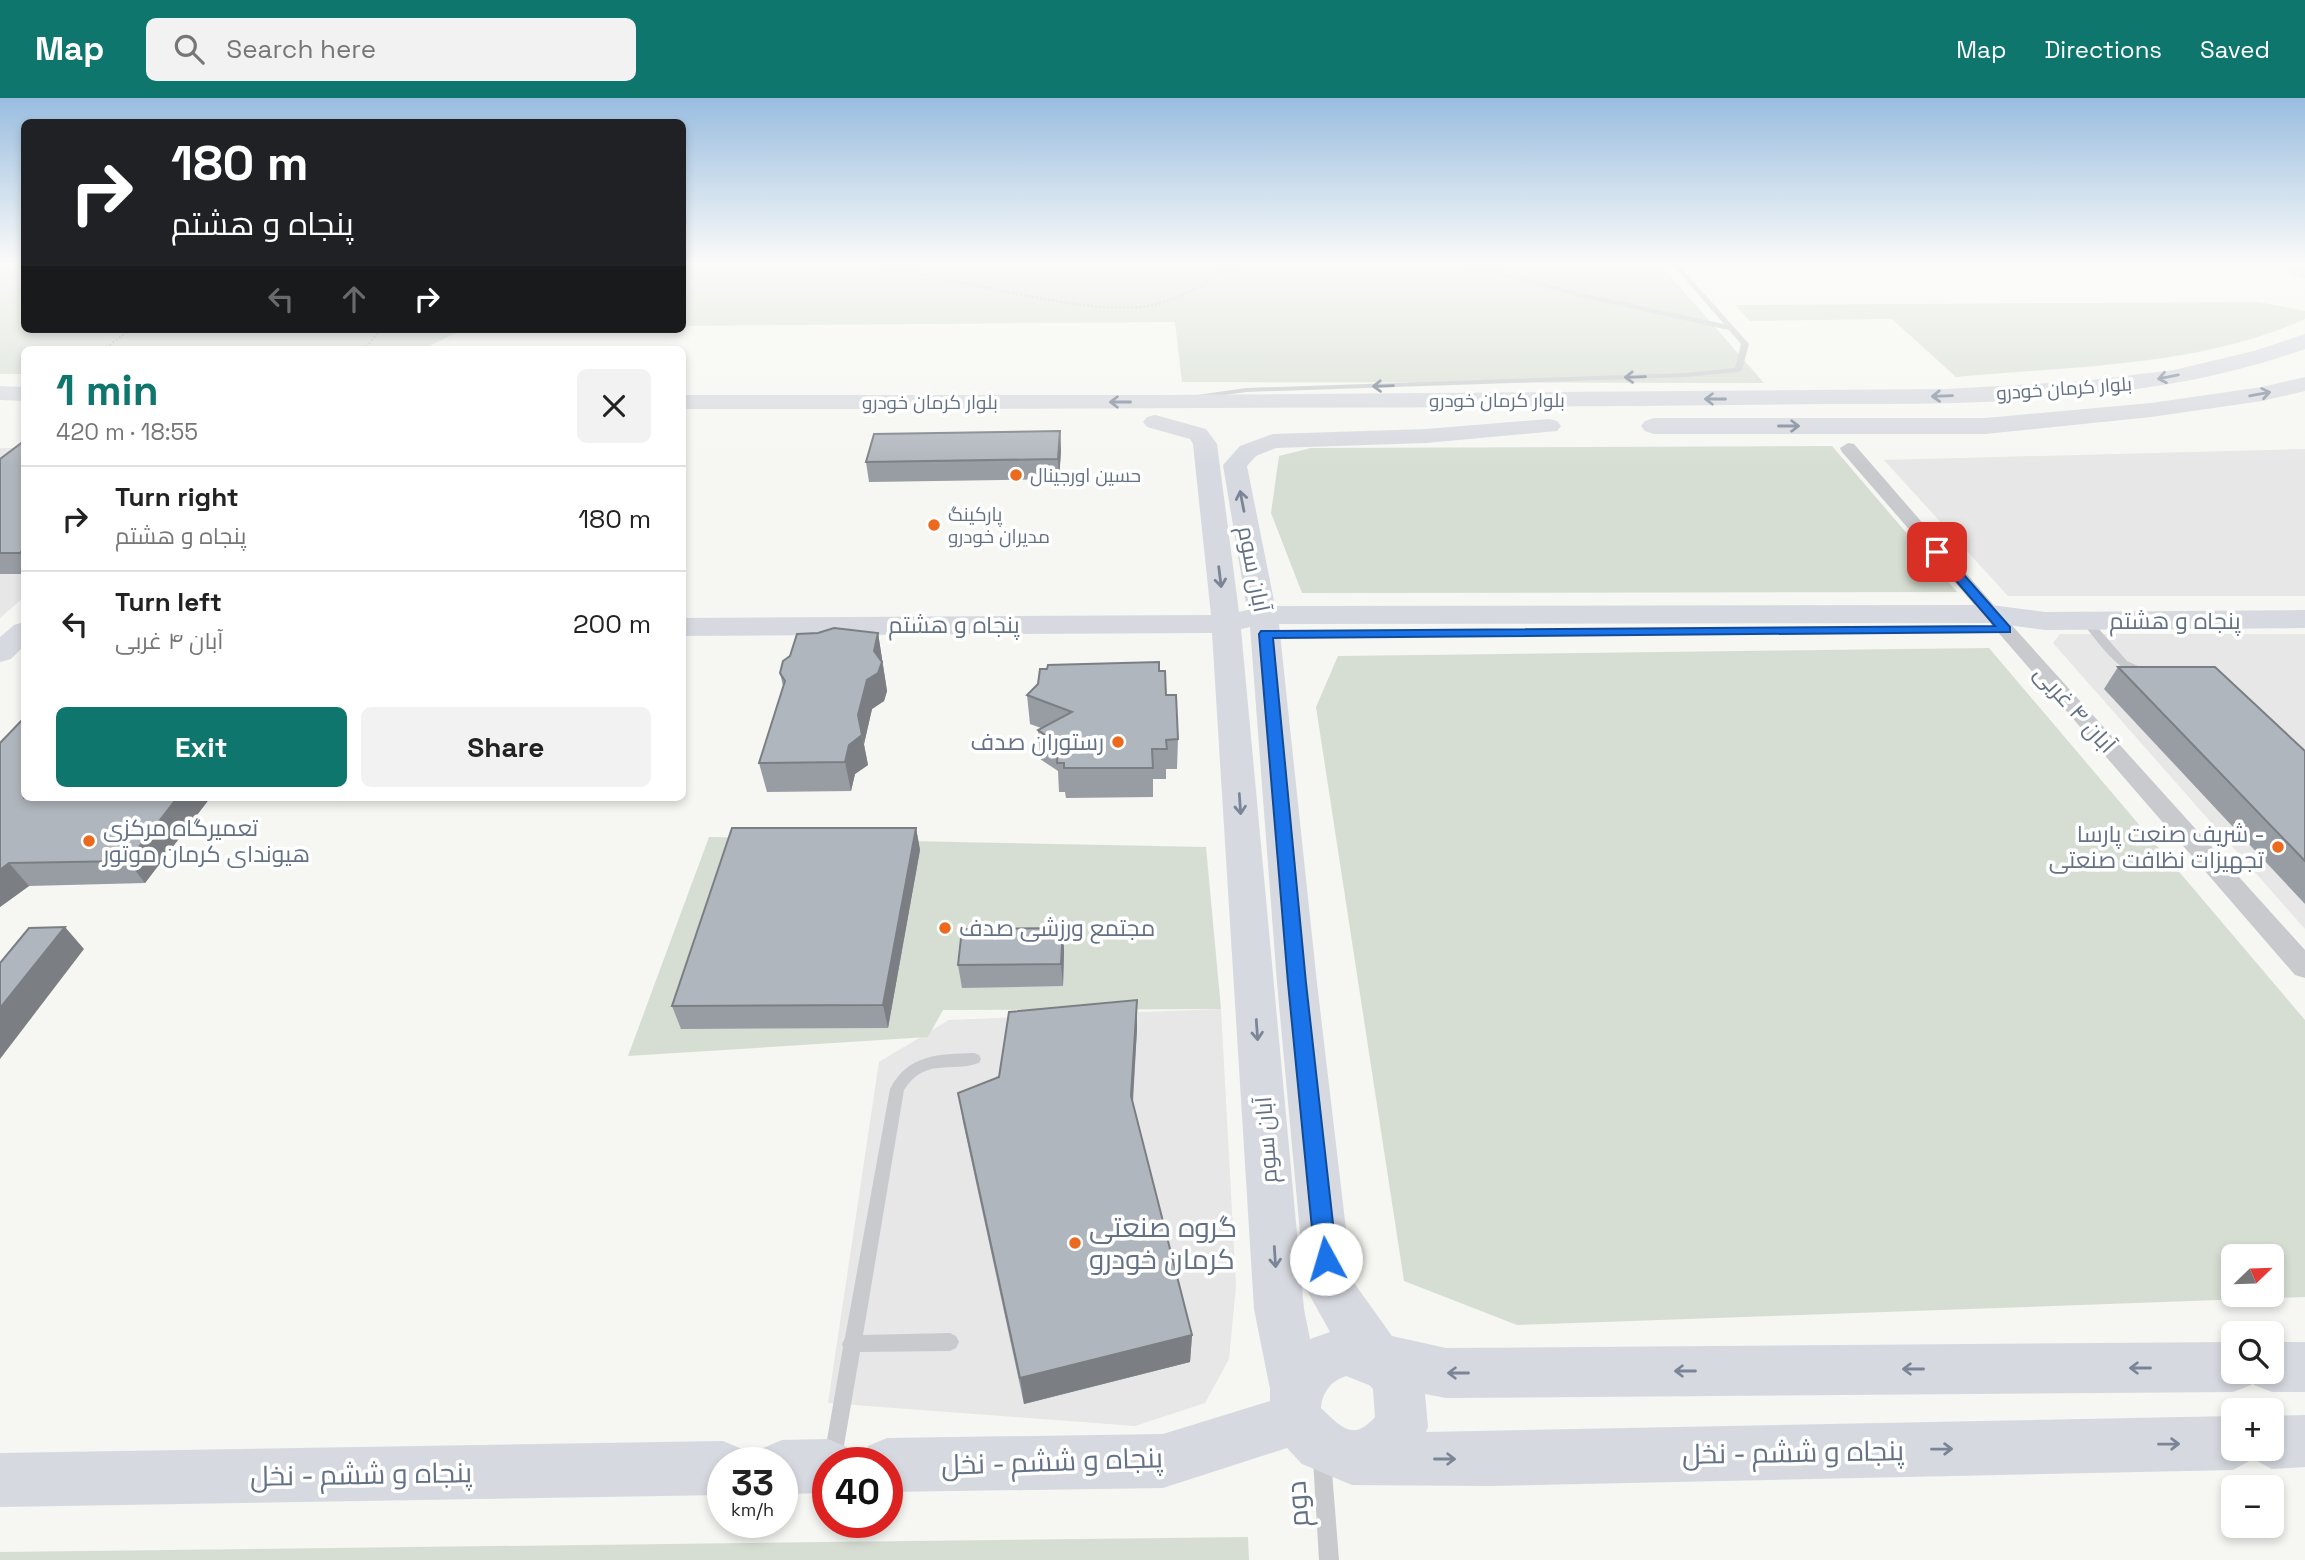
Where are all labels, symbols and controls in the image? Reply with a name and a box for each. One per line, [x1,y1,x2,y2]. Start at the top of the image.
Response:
search box [146,18,636,81]
text: Map [35,28,104,70]
icon: search [170,30,208,68]
text: Search here [226,32,376,66]
text: Map [1956,34,2006,65]
text: Directions [2044,34,2162,65]
text: Saved [2200,34,2270,65]
text: 180 m [171,132,309,194]
icon: right [56,147,147,238]
text: پنجاه و هشتم [171,204,354,244]
icon: left [262,280,300,318]
icon: ahead [335,280,373,318]
icon: right [408,280,446,318]
text: 1 min [56,364,159,417]
button: close [577,369,651,443]
one-way arrow [1624,370,1647,383]
street label: بلوار کرمان خودرو [1995,371,2133,406]
one-way arrow [2157,371,2180,385]
one-way arrow [1372,379,1395,392]
one-way arrow [2248,387,2271,400]
street label: بلوار کرمان خودرو [1429,388,1565,413]
street label: بلوار کرمان خودرو [862,390,998,415]
one-way arrow [1931,390,1954,403]
one-way arrow [1703,392,1726,406]
one-way arrow [1108,395,1131,409]
text: 420 m · 18:55 [56,417,198,447]
one-way arrow [1777,419,1800,433]
place label: حسین اورجینال [1030,463,1141,488]
marker: حسین اورجینال [1008,467,1024,483]
text: Turn right [115,480,239,514]
one-way arrow [1234,490,1248,513]
icon: right [56,500,94,538]
text: 180 m [578,502,651,536]
place label: پارکینگ مدیران خودرو [948,502,1050,549]
marker: پارکینگ مدیران خودرو [926,517,942,533]
text: پنجاه و هشتم [115,521,246,551]
pin [1907,522,1967,582]
street label: آبان سوم [1230,523,1277,615]
icon: arrive [1918,533,1956,571]
one-way arrow [1214,565,1227,588]
text: Turn left [115,585,222,619]
icon: left [56,605,94,643]
street label: پنجاه و هشتم [2109,606,2241,637]
text: 200 m [573,607,651,641]
street label: پنجاه و هشتم [888,610,1020,641]
text: آبان ۴ غربی [115,626,224,656]
street label: آبان ۴ غربی [2028,659,2122,759]
button: Exit [56,707,347,787]
button: Share [361,707,651,787]
place label: رستوران صدف [970,727,1104,757]
marker: رستوران صدف [1110,734,1126,750]
one-way arrow [1234,792,1247,814]
place label: تعمیرگاه مرکزی هیوندای کرمان موتور [101,813,310,869]
place label: شریف صنعت پارسا - تجهیزات نظافت صنعتی [2049,819,2264,875]
marker: تعمیرگاه مرکزی هیوندای کرمان موتور [81,833,97,849]
marker: شریف صنعت پارسا - تجهیزات نظافت صنعتی [2270,839,2286,855]
place label: مجتمع ورزشی صدف [959,913,1155,944]
marker: مجتمع ورزشی صدف [937,920,953,936]
one-way arrow [1251,1019,1264,1041]
street label: آبان سوم [1248,1095,1285,1184]
place label: گروه صنعتی کرمان خودرو [1089,1209,1237,1277]
position arrow [1289,1222,1363,1296]
marker: گروه صنعتی کرمان خودرو [1067,1235,1083,1251]
north arrow [2221,1244,2284,1307]
map controls [2221,1244,2284,1538]
one-way arrow [1269,1246,1282,1268]
button: search [2221,1321,2284,1384]
one-way arrow [2129,1361,2152,1375]
one-way arrow [1902,1363,1925,1376]
one-way arrow [1674,1364,1697,1378]
one-way arrow [1447,1366,1470,1380]
button: + [2221,1398,2284,1461]
street label: پنجاه و ششم - نخل [1682,1432,1905,1474]
one-way arrow [2158,1437,2181,1451]
street label: پنجاه و ششم - نخل [940,1439,1164,1485]
one-way arrow [1930,1442,1953,1456]
speed limit sign: 40 [812,1447,903,1538]
one-way arrow [1433,1452,1456,1466]
street label: پنجاه و ششم - نخل [250,1454,473,1496]
text: 33 [731,1461,774,1505]
button: − [2221,1475,2284,1538]
street label: دوم [1277,1480,1319,1528]
text: km/h [731,1498,774,1521]

